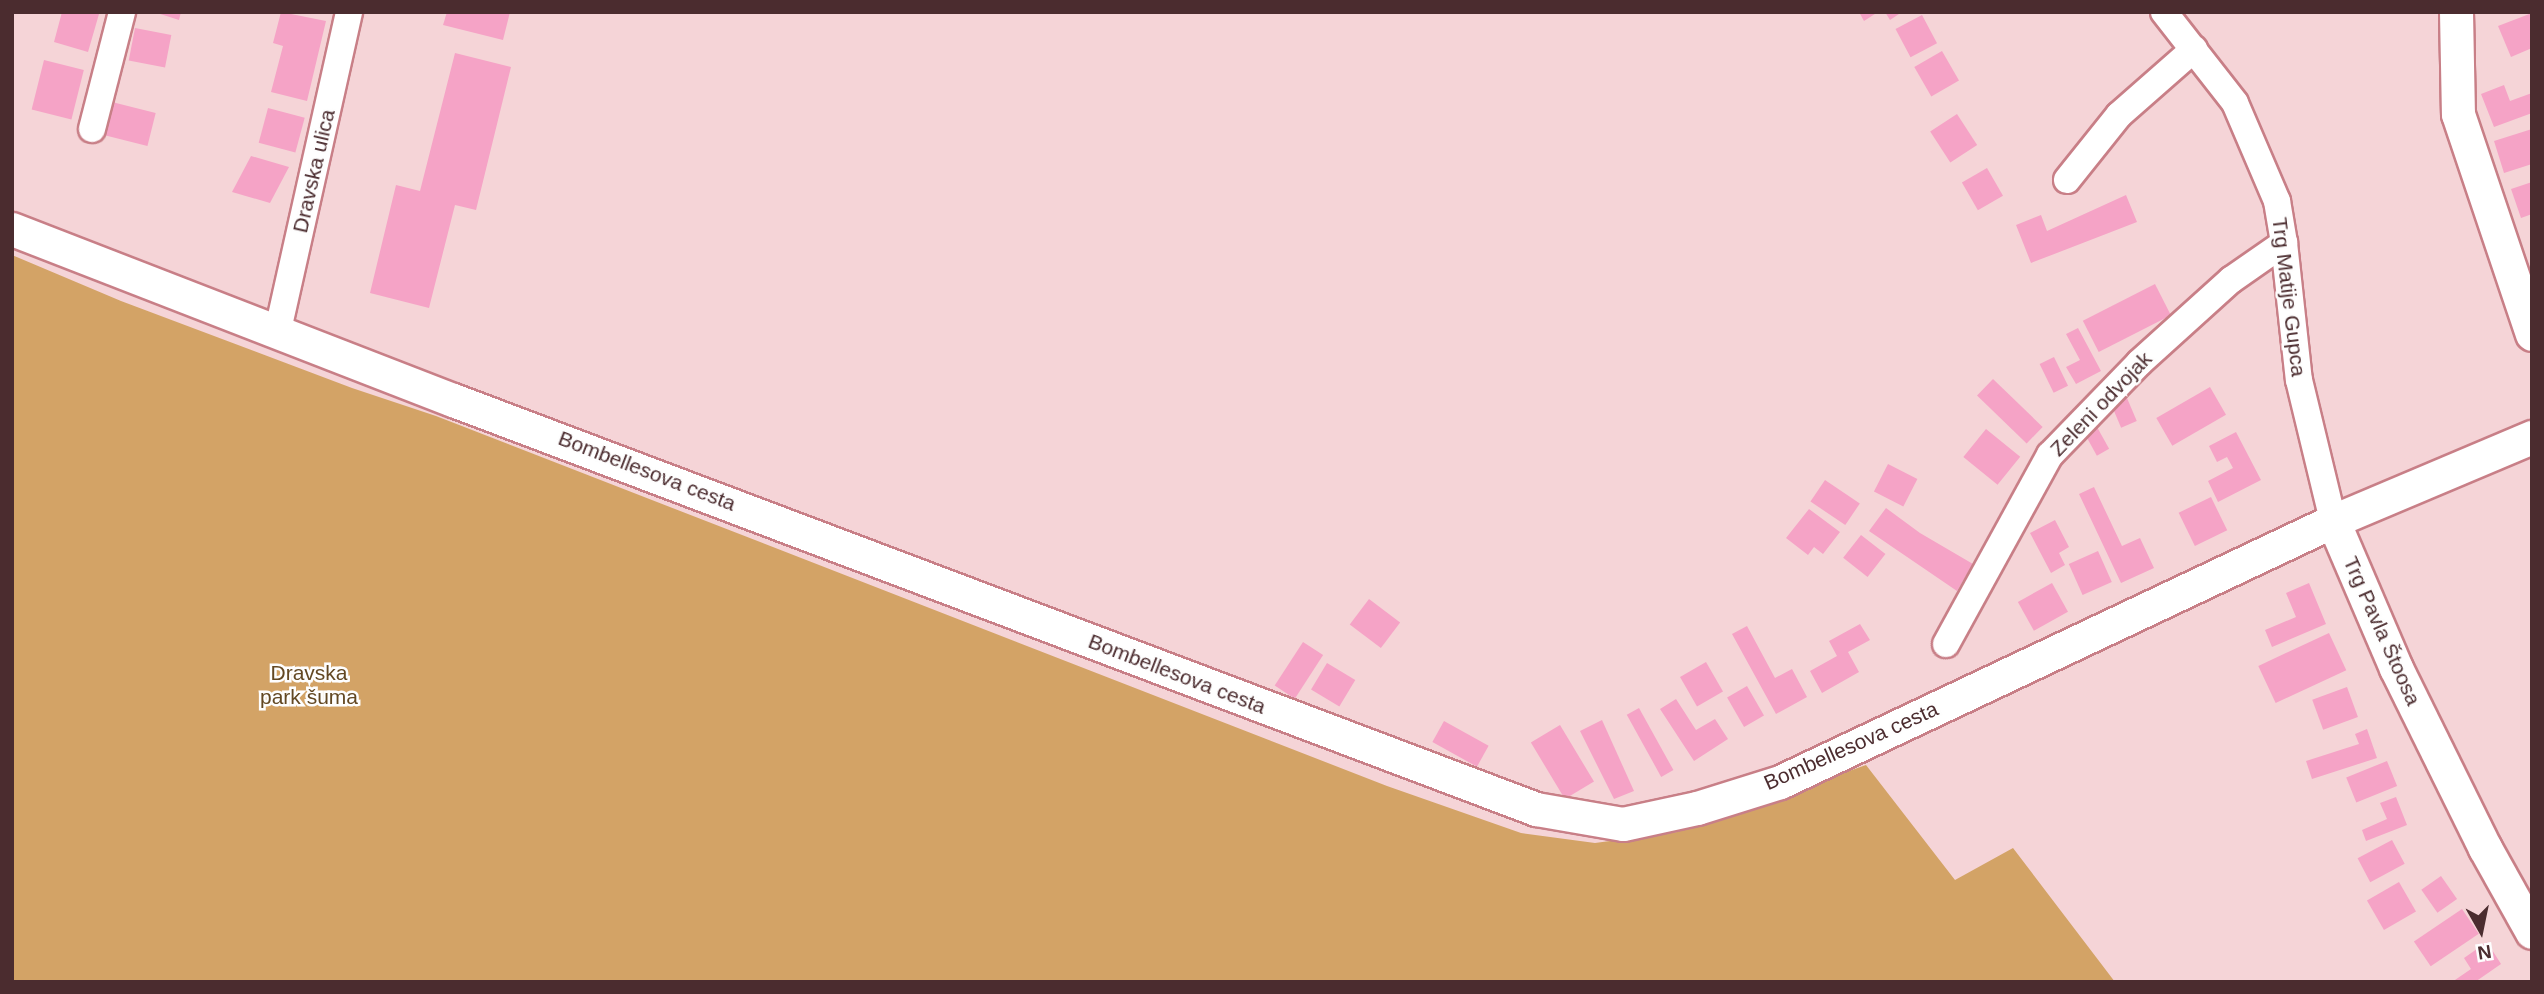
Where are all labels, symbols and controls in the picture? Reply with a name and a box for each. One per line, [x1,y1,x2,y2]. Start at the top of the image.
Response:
street label: Dravska ulica [288,107,340,235]
street label: Trg Matije Gupca [2267,216,2311,378]
street label: Zeleni odvojak [2045,347,2157,461]
street label: Bombellesova cesta [555,426,739,516]
street label: Trg Pavla Štoosa [2338,553,2426,709]
street label: Bombellesova cesta [1085,629,1269,719]
park label: Dravska park šuma [260,660,358,710]
street label: Bombellesova cesta [1760,696,1942,796]
north arrow [2446,896,2516,966]
text: N [2476,941,2493,964]

